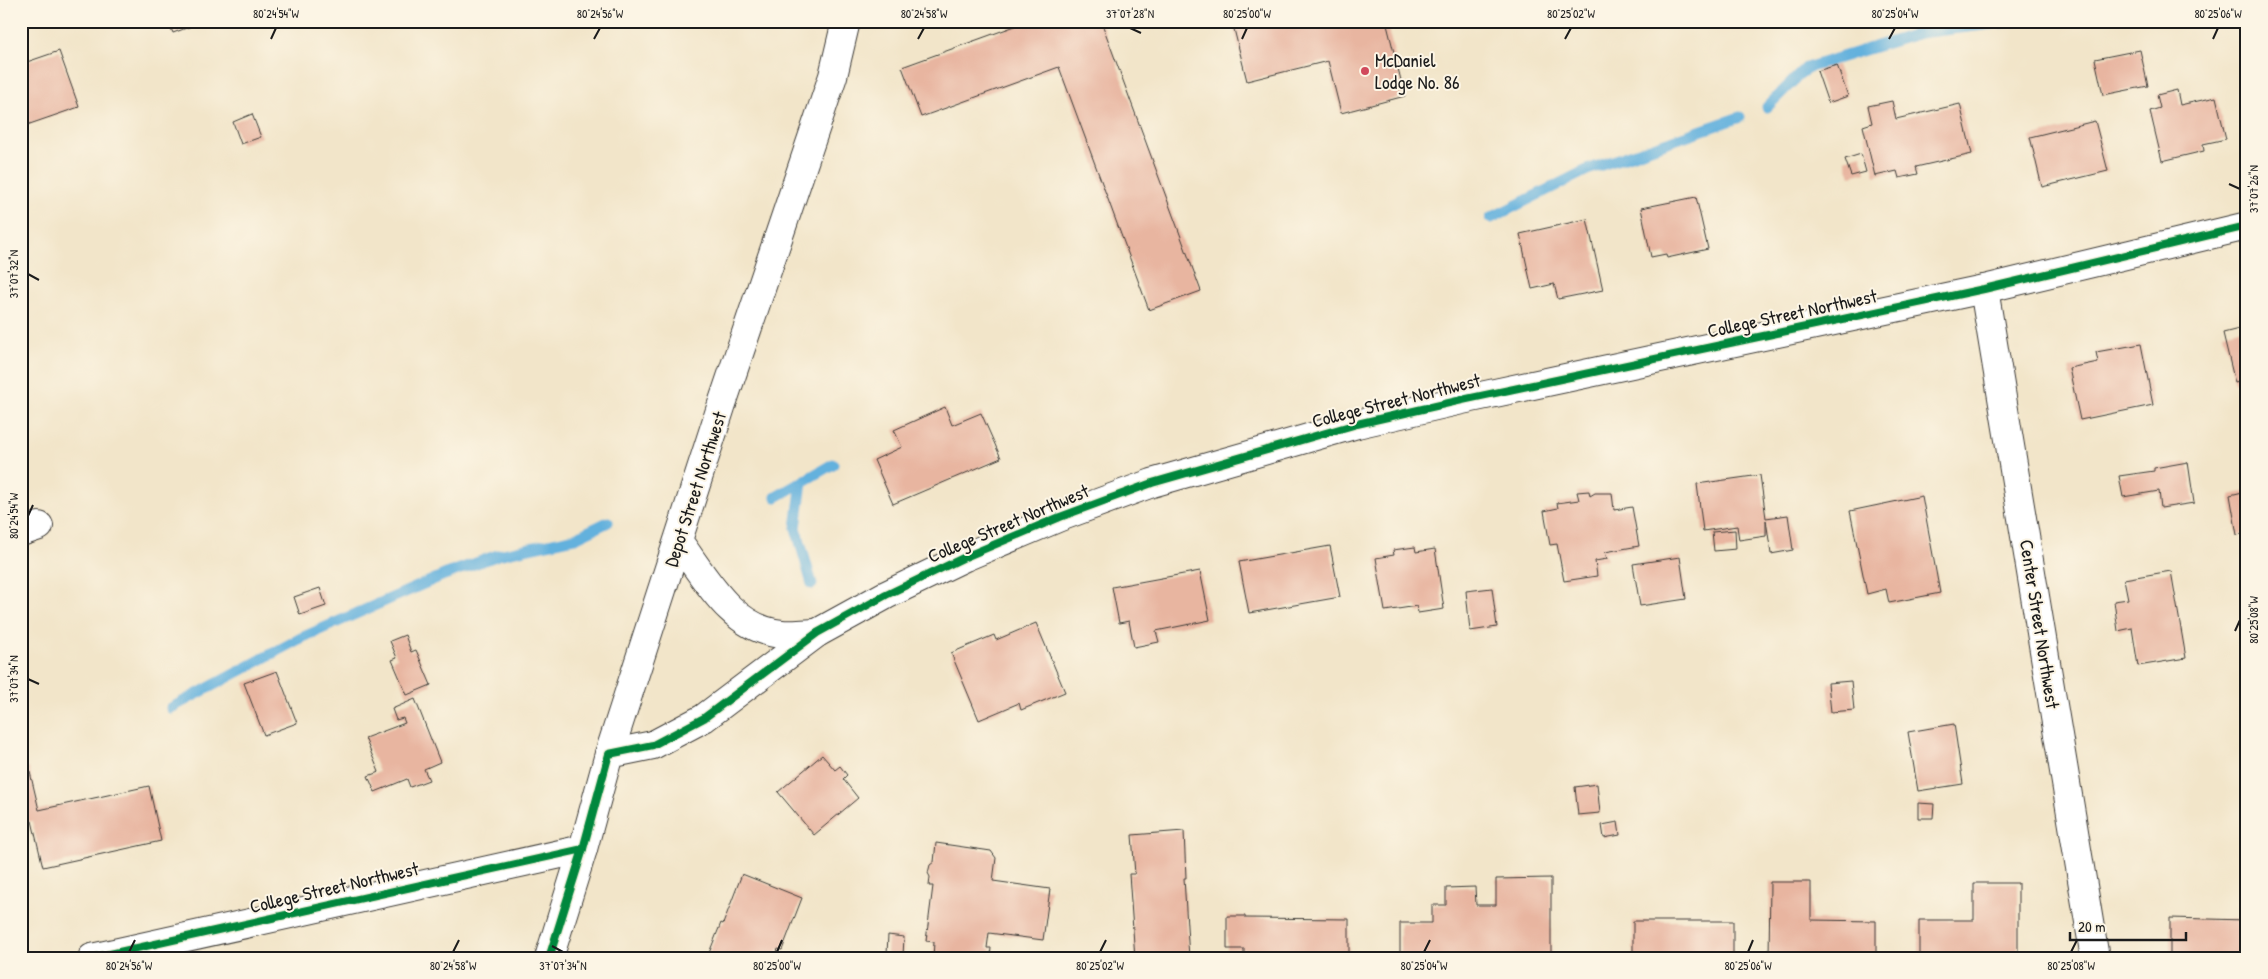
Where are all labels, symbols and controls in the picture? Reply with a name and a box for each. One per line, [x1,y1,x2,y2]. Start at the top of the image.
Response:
text: 80°24'54"W [253,5,300,22]
text: 80°24'56"W [577,5,624,22]
text: 80°24'58"W [901,5,948,22]
text: 37°07'28"N [1106,5,1154,22]
text: 80°25'00"W [1223,5,1272,22]
text: 80°25'02"W [1547,5,1596,22]
text: 80°25'04"W [1872,5,1919,22]
text: 80°25'06"W [2194,5,2242,22]
place label: McDaniel Lodge No. 86 [1375,47,1460,95]
marker: McDaniel Lodge No. 86 [1359,65,1371,77]
text: 37°07'26"N [2245,165,2262,213]
text: 37°07'32"N [5,250,22,298]
street label: College Street Northwest [1705,282,1880,344]
street label: College Street Northwest [1309,366,1483,433]
street label: Depot Street Northwest [658,408,732,570]
street label: College Street Northwest [923,477,1093,569]
text: 80°24'54"W [5,492,22,539]
street label: Center Street Northwest [2014,538,2066,711]
text: 80°25'08"W [2245,596,2262,644]
text: 37°07'34"N [5,655,22,703]
street label: College Street Northwest [247,855,421,919]
scale bar [2070,909,2187,941]
text: 20 m [2078,916,2105,937]
text: 80°24'56"W [106,957,153,974]
text: 80°24'58"W [430,957,477,974]
text: 37°07'34"N [539,957,587,974]
text: 80°25'00"W [753,957,802,974]
text: 80°25'02"W [1076,957,1125,974]
text: 80°25'04"W [1401,957,1448,974]
text: 80°25'06"W [1724,957,1772,974]
text: 80°25'08"W [2047,957,2095,974]

